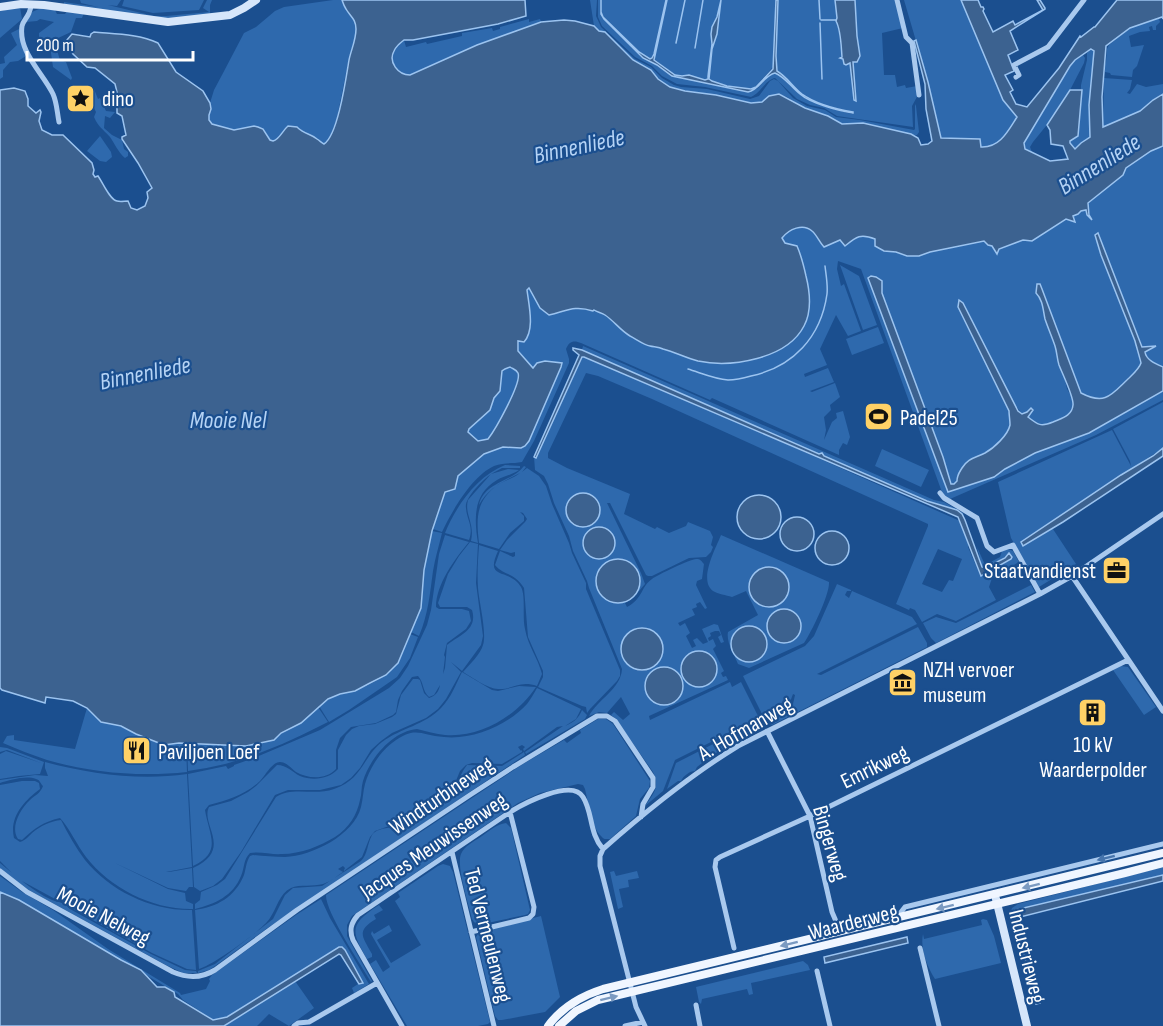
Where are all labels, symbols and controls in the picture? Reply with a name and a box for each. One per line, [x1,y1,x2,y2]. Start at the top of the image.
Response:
scale bar [27,24,194,62]
text: 200 m [36,35,74,56]
place icon: dino [65,82,97,114]
place label: dino [102,86,134,113]
water label: Binnenliede [531,123,627,170]
water label: Binnenliede [1053,128,1146,201]
water label: Binnenliede [97,350,193,397]
sports icon: Padel25 [863,401,895,433]
place label: Padel25 [900,405,958,432]
water label: Mooie Nel [190,406,267,435]
office icon: Staatvandienst [1101,554,1133,586]
place label: Staatvandienst [984,558,1096,585]
place label: NZH vervoer museum [923,657,1014,709]
museum icon: NZH vervoer museum [886,666,918,698]
street label: A. Hofmanweg [692,691,798,768]
building icon: 10 kV Waarderpolder [1077,696,1109,728]
place label: 10 kV Waarderpolder [1039,732,1147,784]
restaurant icon: Paviljoen Loef [121,735,153,767]
place label: Paviljoen Loef [158,739,260,766]
street label: Emrikweg [836,739,913,795]
street label: Windturbineweg [384,751,500,841]
street label: Jacques Meuwissenweg [354,787,513,906]
street label: Bingerweg [806,803,853,885]
one-way arrow [1097,853,1115,863]
street label: Ted Vermeulenweg [458,865,517,1006]
street label: Mooie Nelweg [52,881,155,952]
one-way arrow [1022,881,1040,891]
street label: Waarderweg [806,898,901,947]
one-way arrow [935,902,954,912]
street label: Industrieweg [1002,907,1051,1006]
one-way arrow [779,940,798,950]
one-way arrow [599,992,618,1002]

